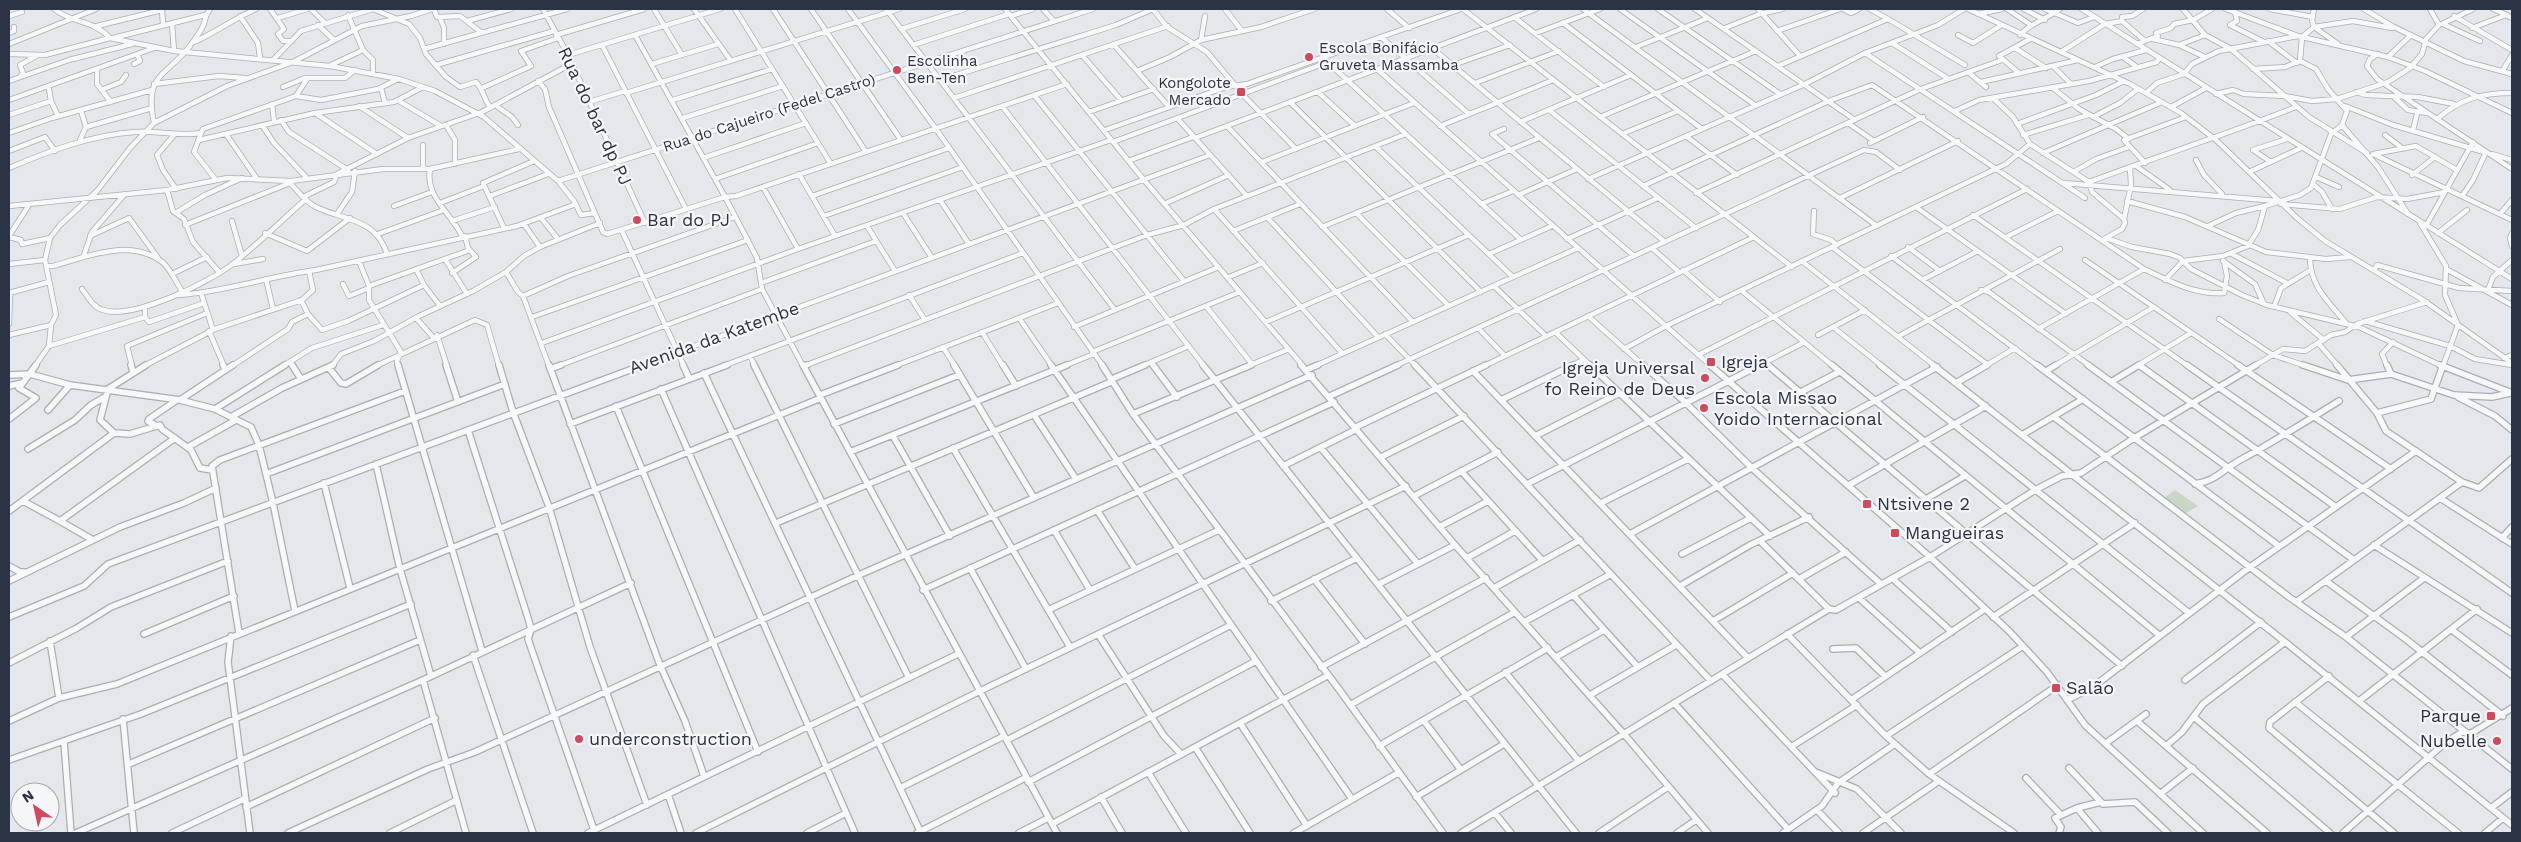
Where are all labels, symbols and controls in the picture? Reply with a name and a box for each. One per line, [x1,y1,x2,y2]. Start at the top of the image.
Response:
place label: Escola Bonifácio Gruveta Massamba [1319,39,1459,74]
street label: Rua do bar dp PJ [554,43,637,188]
marker: Escola Bonifácio Gruveta Massamba [1303,51,1315,63]
place label: Escolinha Ben-Ten [907,52,978,87]
marker: Escolinha Ben-Ten [891,64,903,76]
street label: Rua do Cajueiro (Fedel Castro) [661,70,877,156]
place label: Kongolote Mercado [1158,74,1231,109]
marker: Kongolote Mercado [1235,86,1247,98]
place label: Bar do PJ [647,209,730,230]
marker: Bar do PJ [631,214,643,226]
street label: Avenida da Katembe [626,297,802,378]
place label: Igreja [1721,351,1768,372]
marker: Igreja [1705,356,1717,368]
place label: Igreja Universal fo Reino de Deus [1545,357,1695,399]
marker: Igreja Universal fo Reino de Deus [1699,372,1711,384]
place label: Escola Missao Yoido Internacional [1714,387,1883,429]
marker: Escola Missao Yoido Internacional [1698,402,1710,414]
place label: Ntsivene 2 [1877,493,1970,514]
marker: Ntsivene 2 [1861,498,1873,510]
place label: Mangueiras [1905,522,2004,543]
marker: Mangueiras [1889,527,1901,539]
place label: Salão [2066,677,2114,698]
marker: Salão [2050,682,2062,694]
place label: Parque [2420,705,2481,726]
marker: Parque [2485,710,2497,722]
place label: underconstruction [589,728,752,749]
place label: Nubelle [2420,730,2487,751]
marker: underconstruction [573,733,585,745]
marker: Nubelle [2491,735,2503,747]
north arrow [10,782,60,832]
text: N [19,787,37,806]

